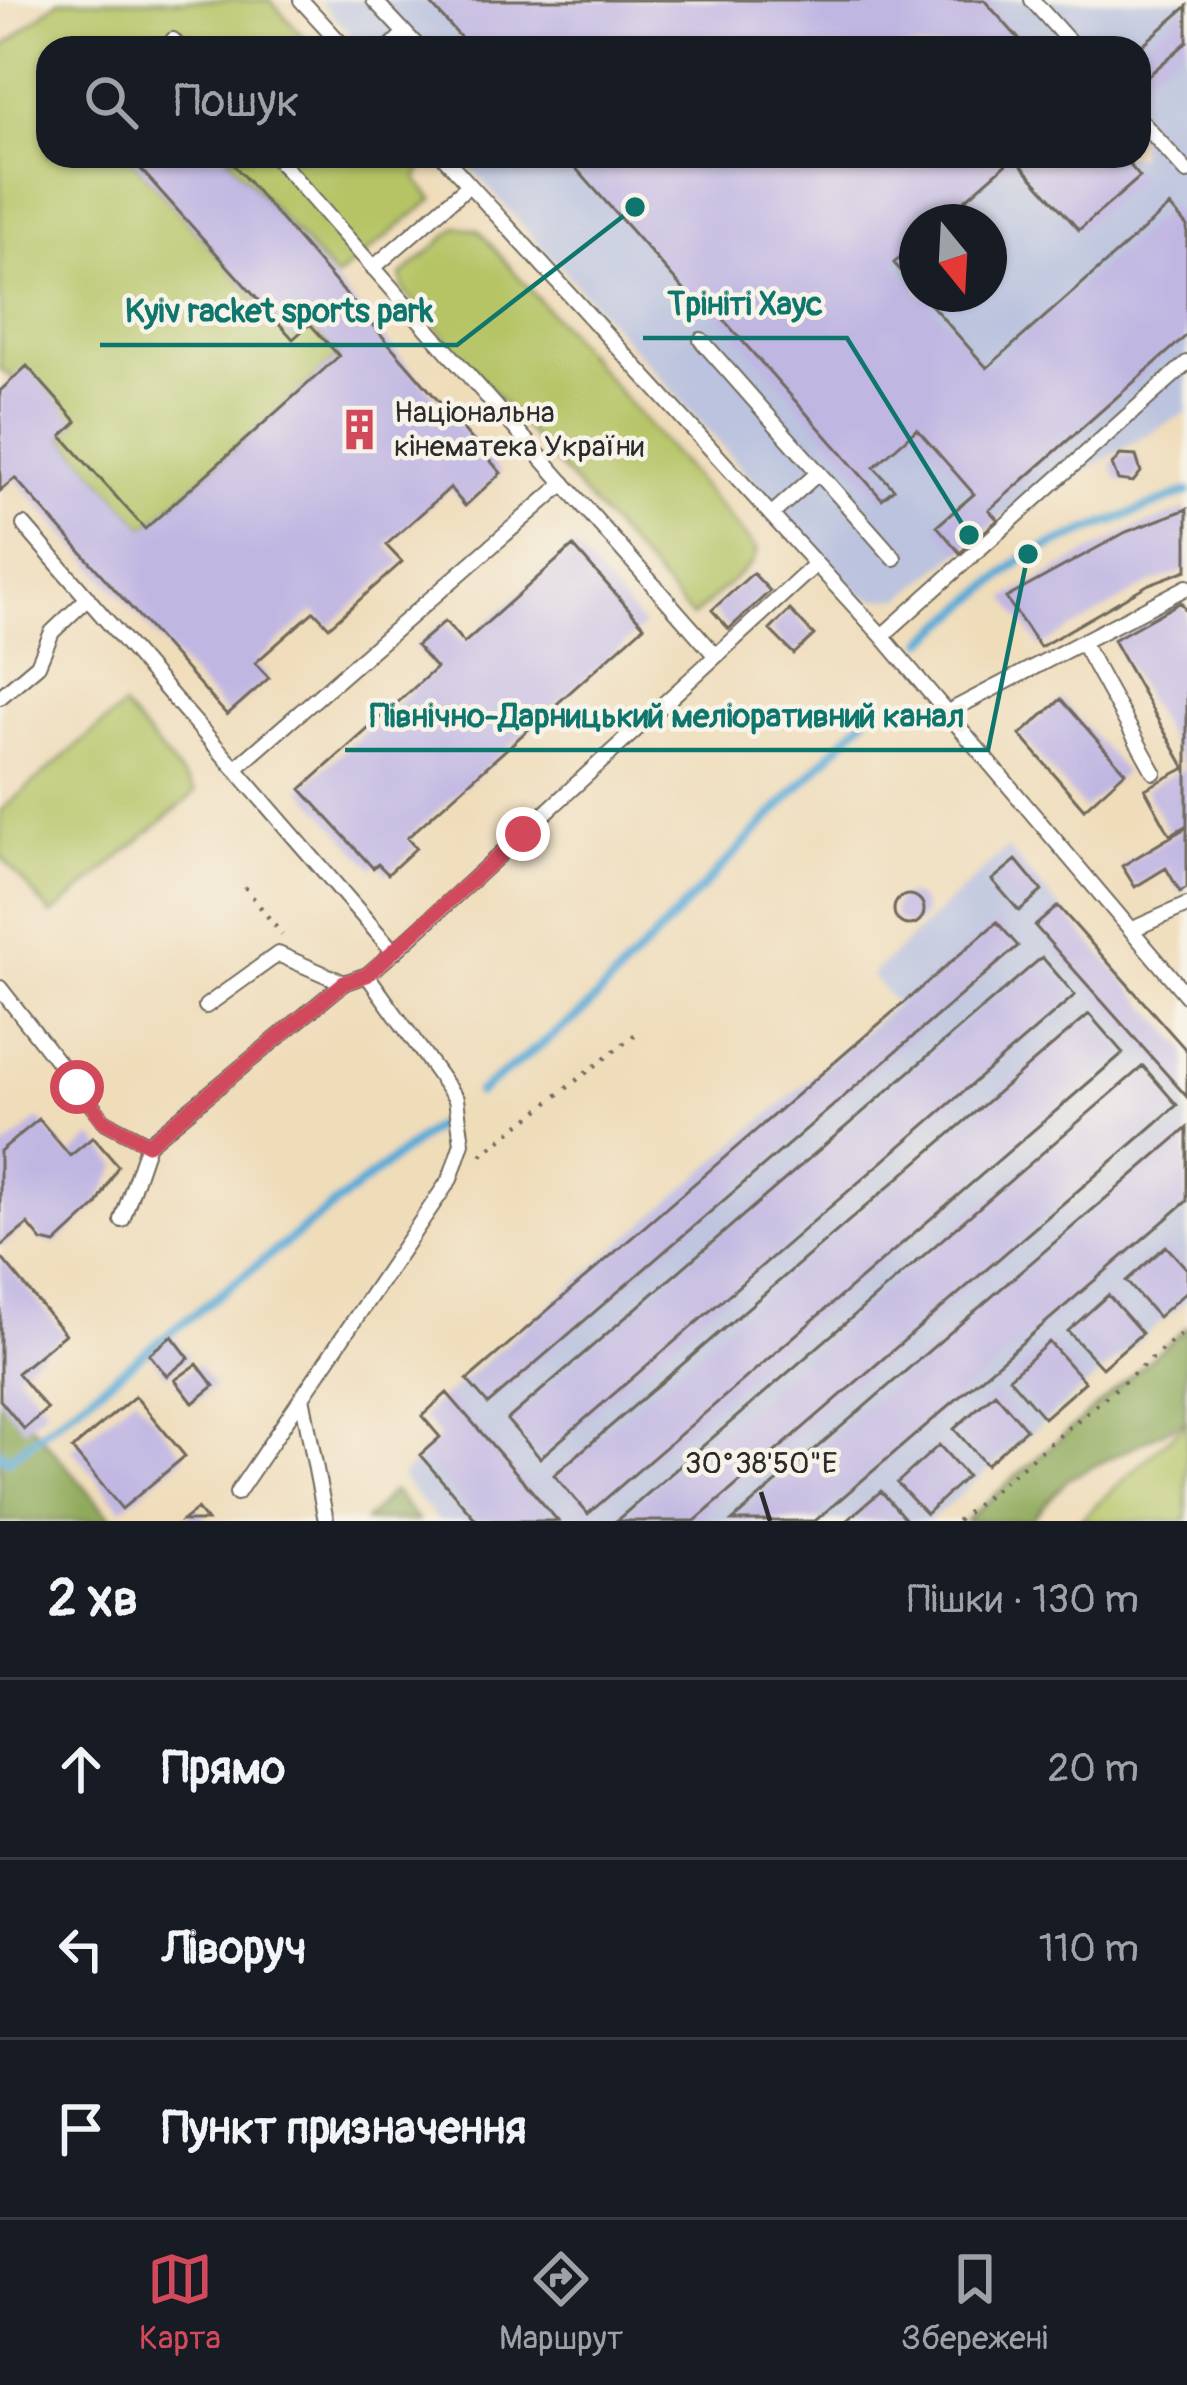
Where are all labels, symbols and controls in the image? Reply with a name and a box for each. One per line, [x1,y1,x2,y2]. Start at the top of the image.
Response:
search box [36,36,1151,168]
icon: search [78,69,144,135]
text: Пошук [174,74,299,130]
north arrow [899,204,1007,312]
callout: Трініті Хаус [643,269,847,338]
callout: Kyiv racket sports park [100,276,457,345]
text: Трініті Хаус [666,284,823,325]
text: Kyiv racket sports park [125,291,434,332]
place label: Національна кінематека України [394,394,644,465]
building icon: Національна кінематека України [337,406,383,452]
callout: Північно-Дарницький меліоративний канал [345,681,988,750]
text: Північно-Дарницький меліоративний канал [370,696,964,737]
route end [496,807,550,861]
route start [50,1060,104,1114]
text: 30°38'50"E [685,1445,837,1482]
text: 2 хв [48,1567,138,1631]
text: Пішки · 130 m [907,1575,1139,1624]
icon: ahead [48,1736,114,1802]
text: Прямо [162,1741,285,1797]
text: 20 m [1047,1744,1139,1793]
icon: left [48,1916,114,1982]
text: Ліворуч [162,1921,307,1977]
text: 110 m [1039,1924,1139,1973]
icon: arrive [48,2096,114,2162]
text: Пункт призначення [162,2101,526,2157]
tab: Карта [139,2246,221,2359]
tab: Маршрут [499,2246,623,2359]
tab: Збережені [901,2246,1048,2359]

